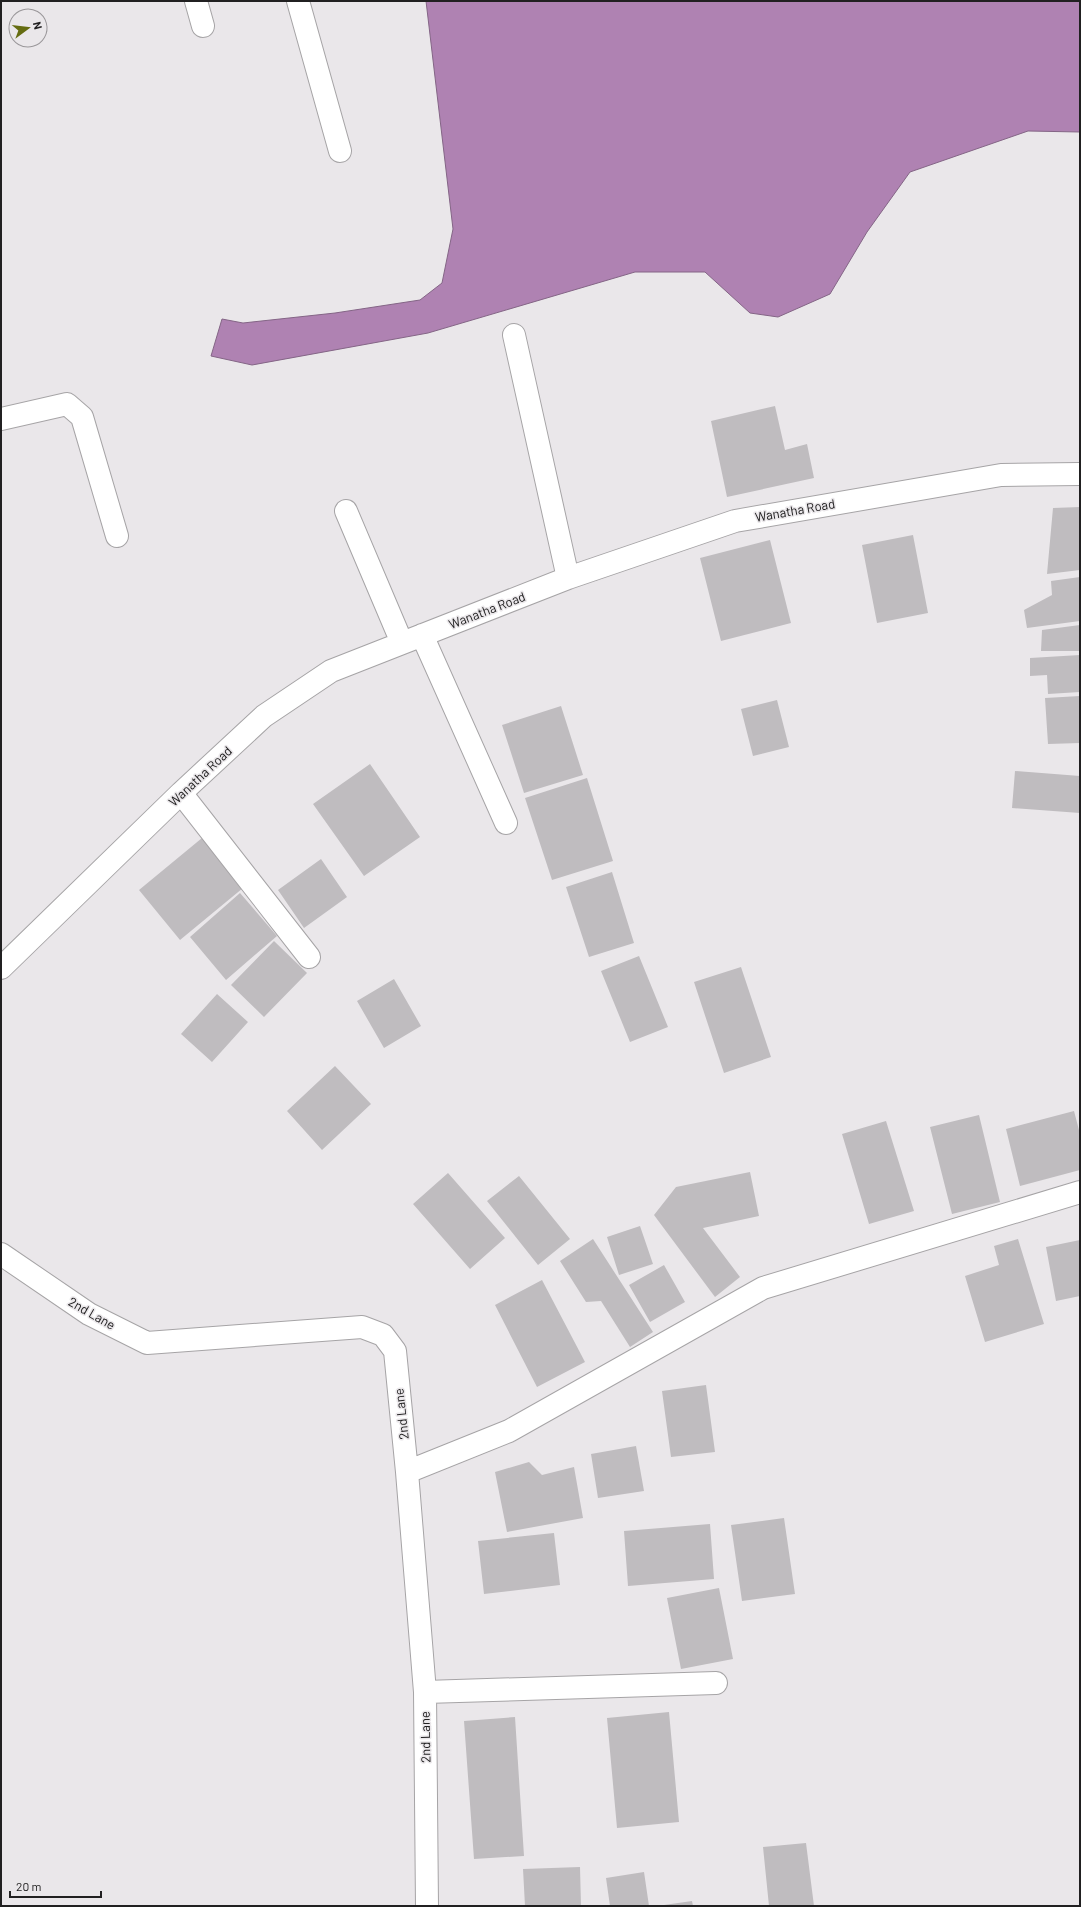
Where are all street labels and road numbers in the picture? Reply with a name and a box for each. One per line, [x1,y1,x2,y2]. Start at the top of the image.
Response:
street label: Wanatha Road [754,495,836,525]
street label: Wanatha Road [446,588,528,632]
street label: Wanatha Road [165,743,235,809]
street label: 2nd Lane [66,1293,118,1333]
street label: 2nd Lane [390,1388,412,1440]
street label: 2nd Lane [417,1711,433,1763]

